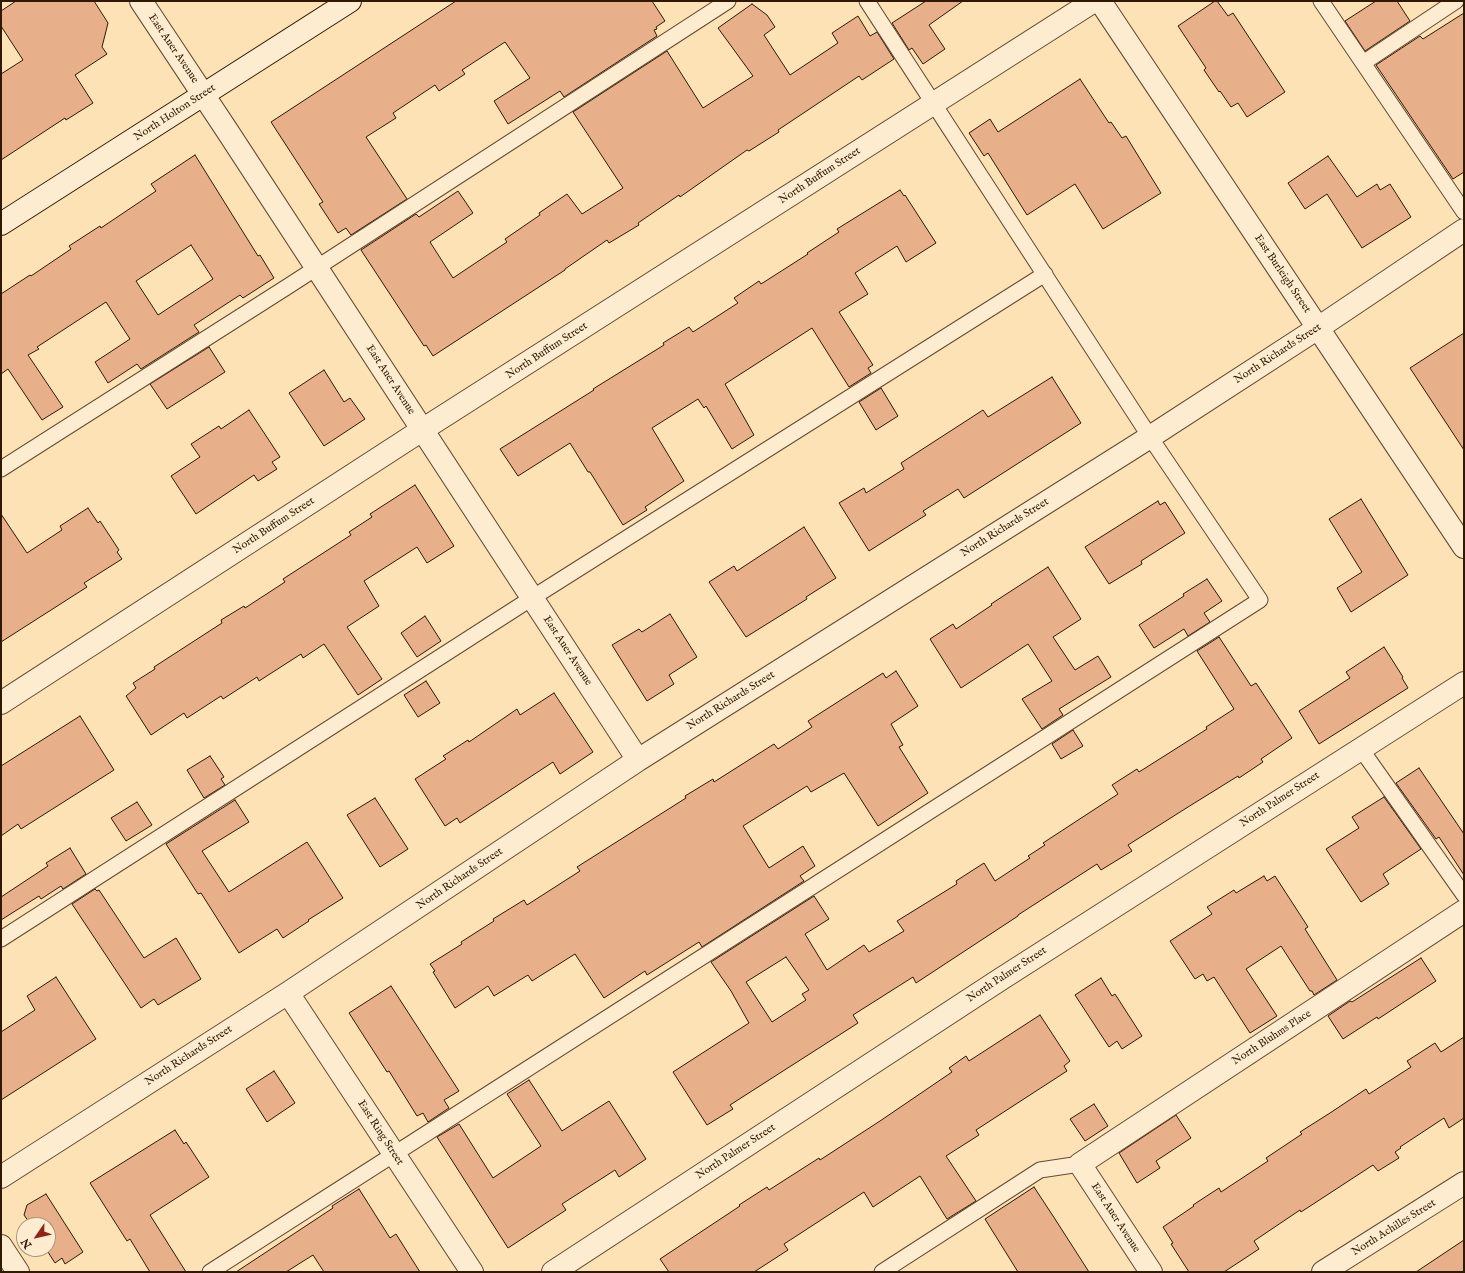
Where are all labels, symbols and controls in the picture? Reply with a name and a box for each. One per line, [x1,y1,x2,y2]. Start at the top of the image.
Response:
street label: East Auer Avenue [145,12,201,86]
street label: North Holton Street [132,82,218,144]
street label: North Buffum Street [777,145,863,207]
street label: East Burleigh Street [1251,232,1313,316]
street label: North Buffum Street [504,320,590,382]
street label: North Richards Street [1232,321,1324,387]
street label: East Auer Avenue [363,343,417,417]
street label: North Buffum Street [231,495,317,557]
street label: North Richards Street [959,496,1051,560]
street label: East Auer Avenue [540,614,594,688]
street label: North Richards Street [685,669,777,733]
street label: North Palmer Street [1238,769,1322,831]
street label: North Richards Street [414,845,506,913]
street label: North Palmer Street [965,944,1049,1006]
street label: North Bluhms Place [1230,1008,1314,1068]
street label: North Richards Street [143,1023,235,1089]
street label: East Ring Street [354,1098,406,1168]
street label: North Palmer Street [694,1121,778,1183]
street label: East Auer Avenue [1088,1181,1142,1255]
street label: North Achilles Street [1349,1197,1439,1259]
north arrow [16,1217,56,1257]
text: N [18,1235,35,1251]

